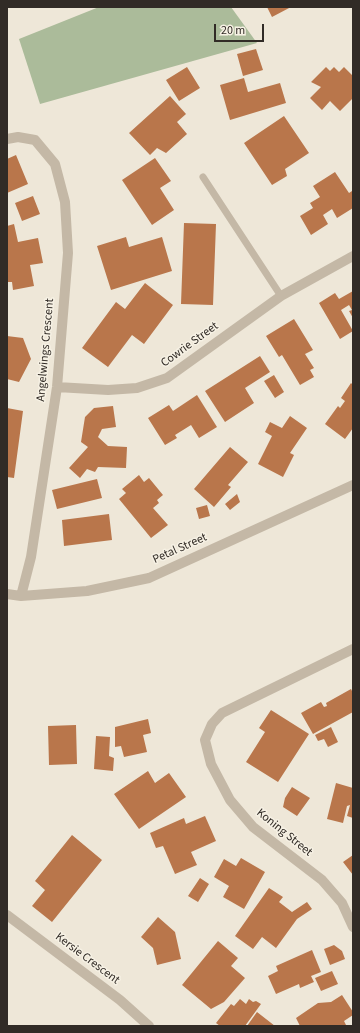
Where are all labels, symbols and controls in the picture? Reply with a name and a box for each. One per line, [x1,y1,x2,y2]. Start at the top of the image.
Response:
scale bar [216,16,266,42]
text: 20 m [221,22,245,39]
street label: Angelwings Crescent [34,298,58,402]
street label: Cowrie Street [158,319,222,371]
street label: Petal Street [151,531,209,567]
street label: Koning Street [253,806,315,860]
street label: Kersie Crescent [52,930,122,988]

